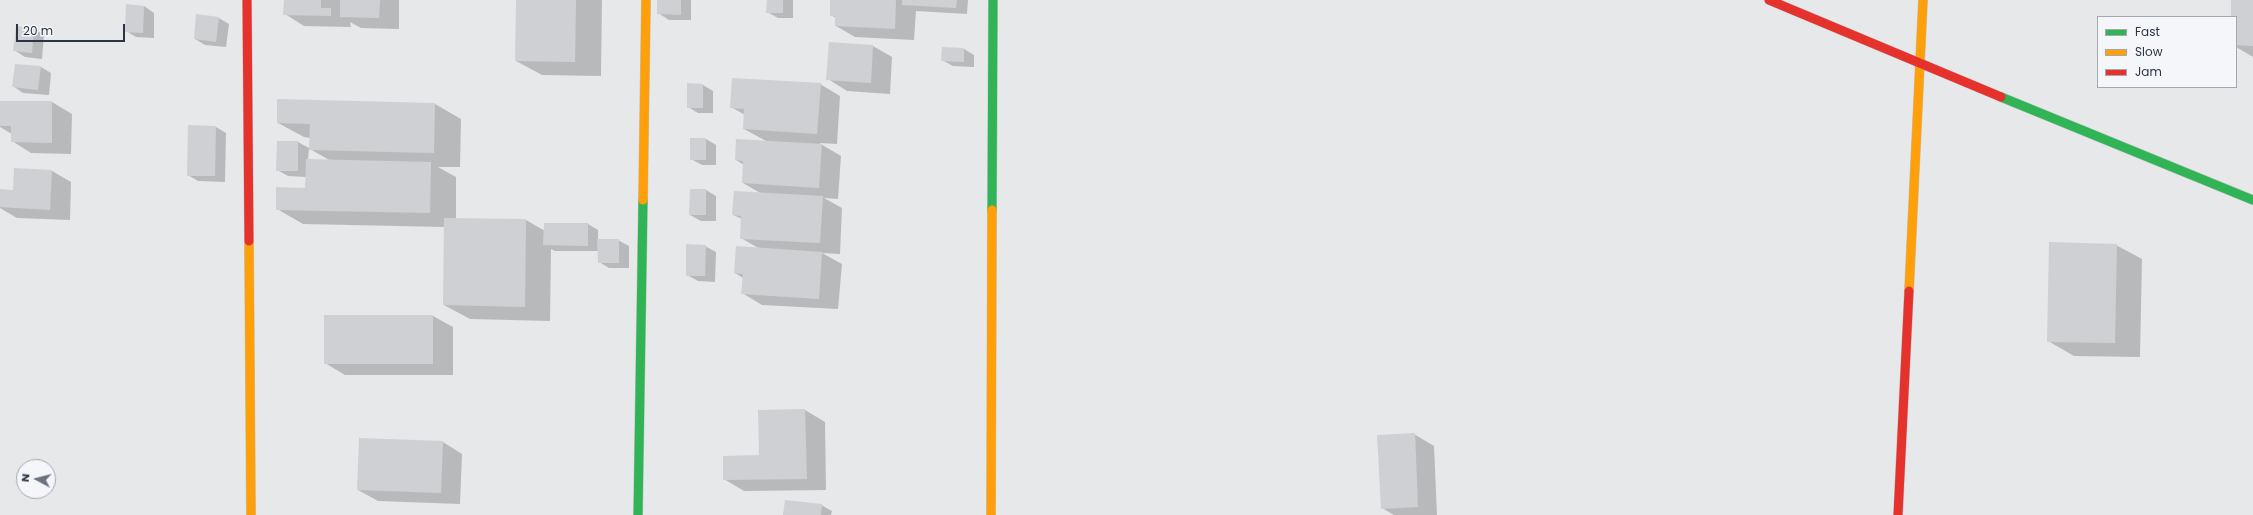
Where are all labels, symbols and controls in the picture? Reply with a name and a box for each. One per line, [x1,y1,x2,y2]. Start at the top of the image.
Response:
scale bar [18,16,127,42]
legend [2097,16,2237,88]
text: 20 m [23,22,53,39]
text: Fast [2135,23,2160,40]
text: Slow [2135,43,2163,60]
text: Jam [2135,63,2162,80]
north arrow [16,459,56,499]
text: N [17,473,34,483]

